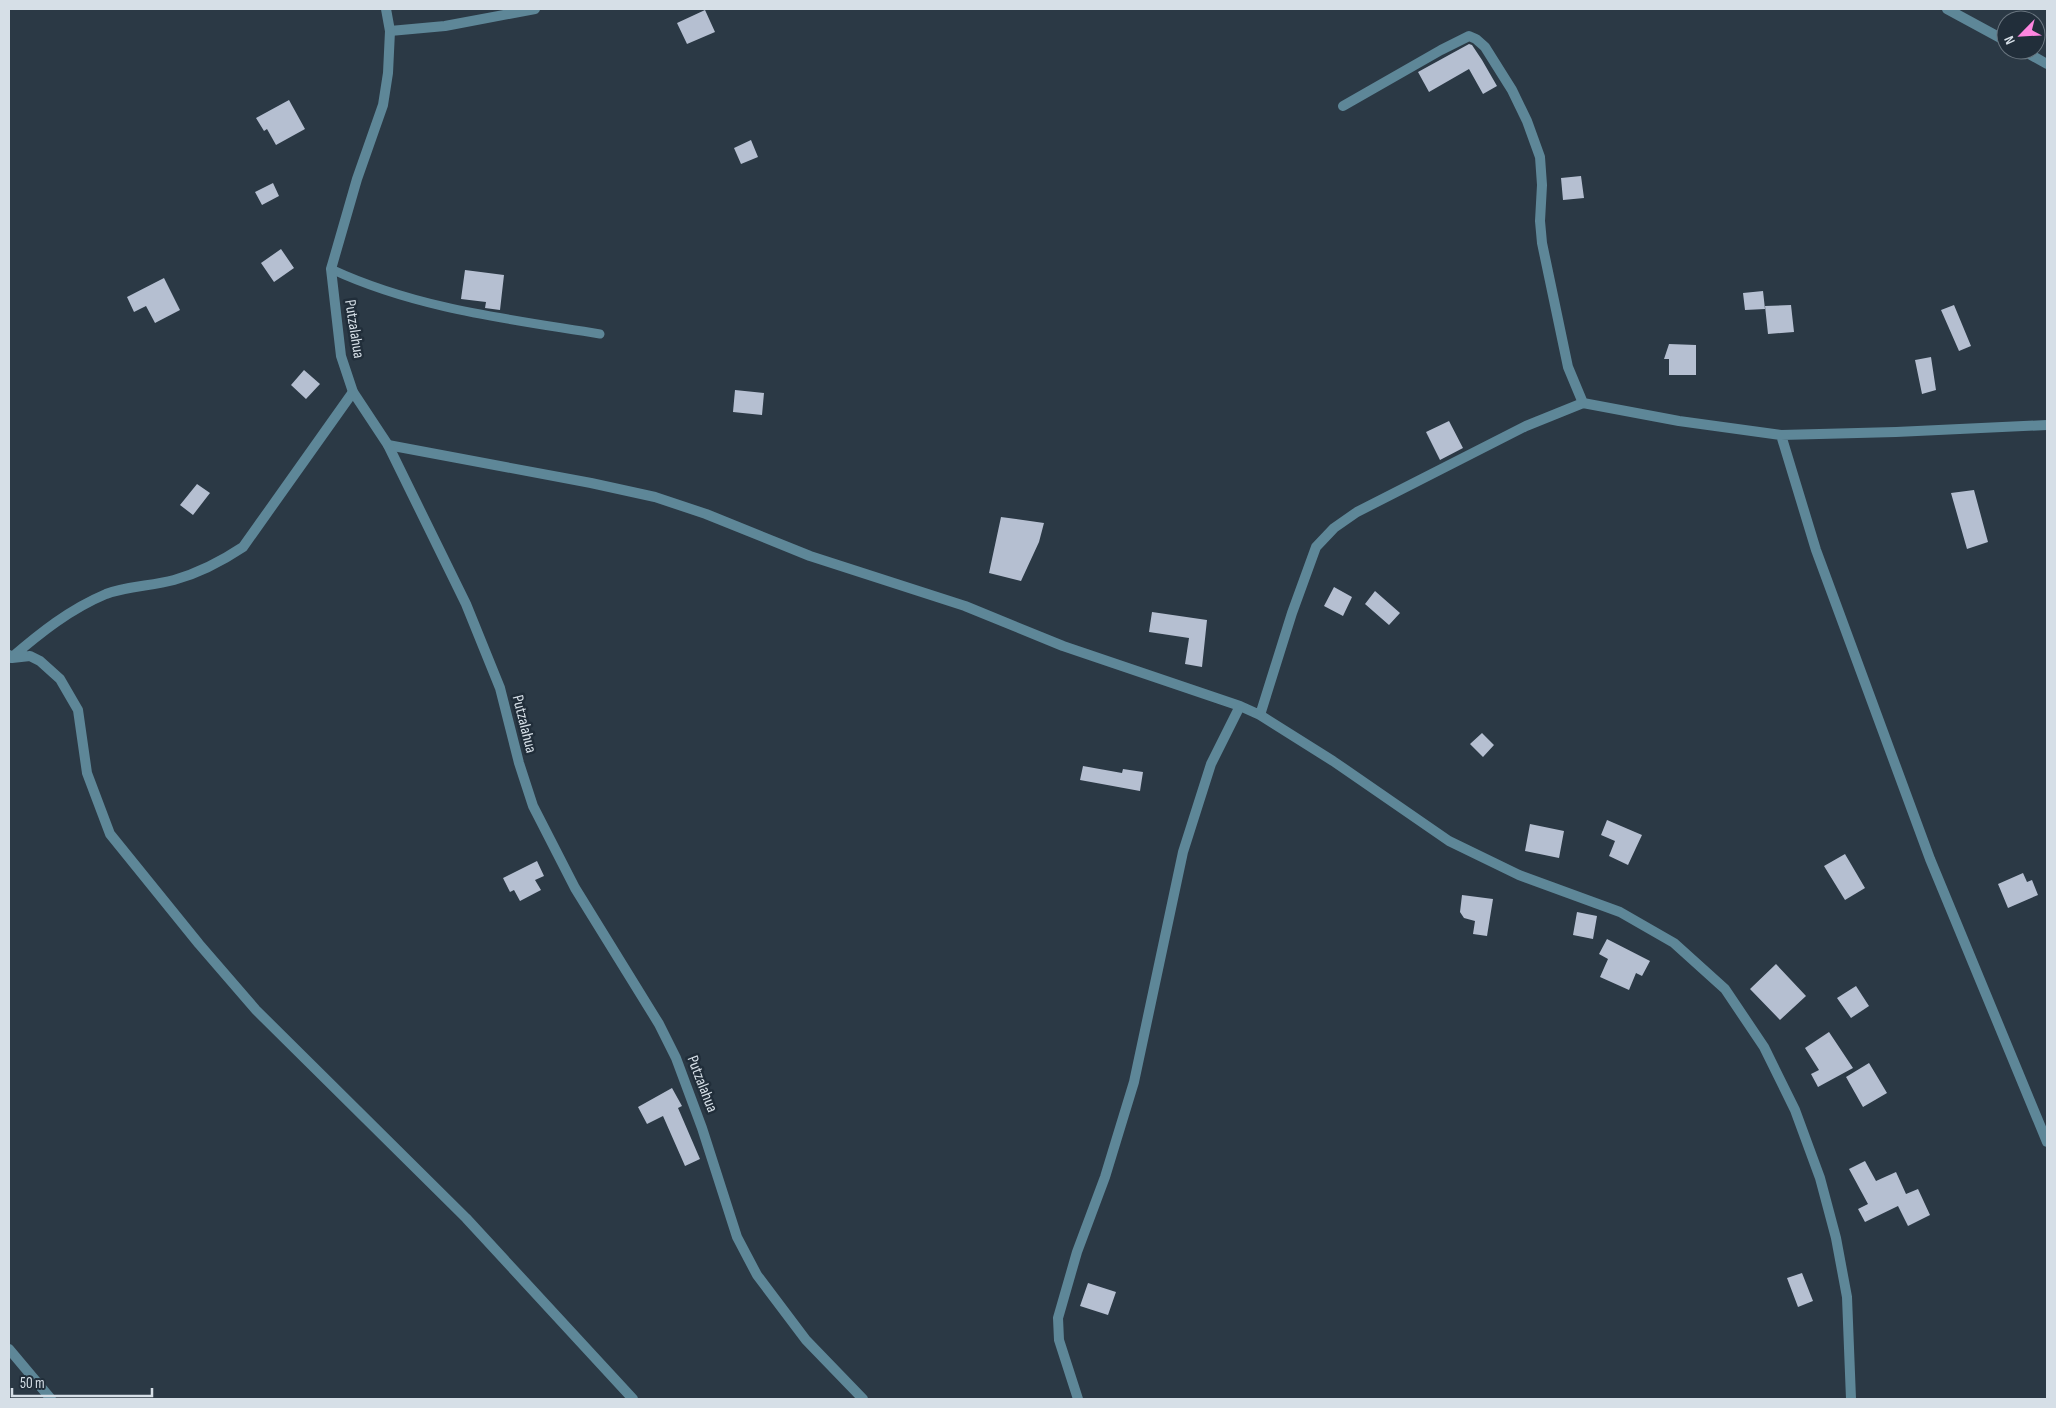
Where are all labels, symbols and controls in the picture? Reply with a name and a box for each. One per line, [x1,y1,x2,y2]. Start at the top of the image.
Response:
north arrow [1996,10,2046,60]
text: N [2000,33,2019,47]
street label: Putzalahua [340,298,368,360]
street label: Putzalahua [508,693,540,755]
street label: Putzalahua [683,1053,721,1115]
scale bar [12,1366,152,1398]
text: 50 m [20,1374,45,1393]

